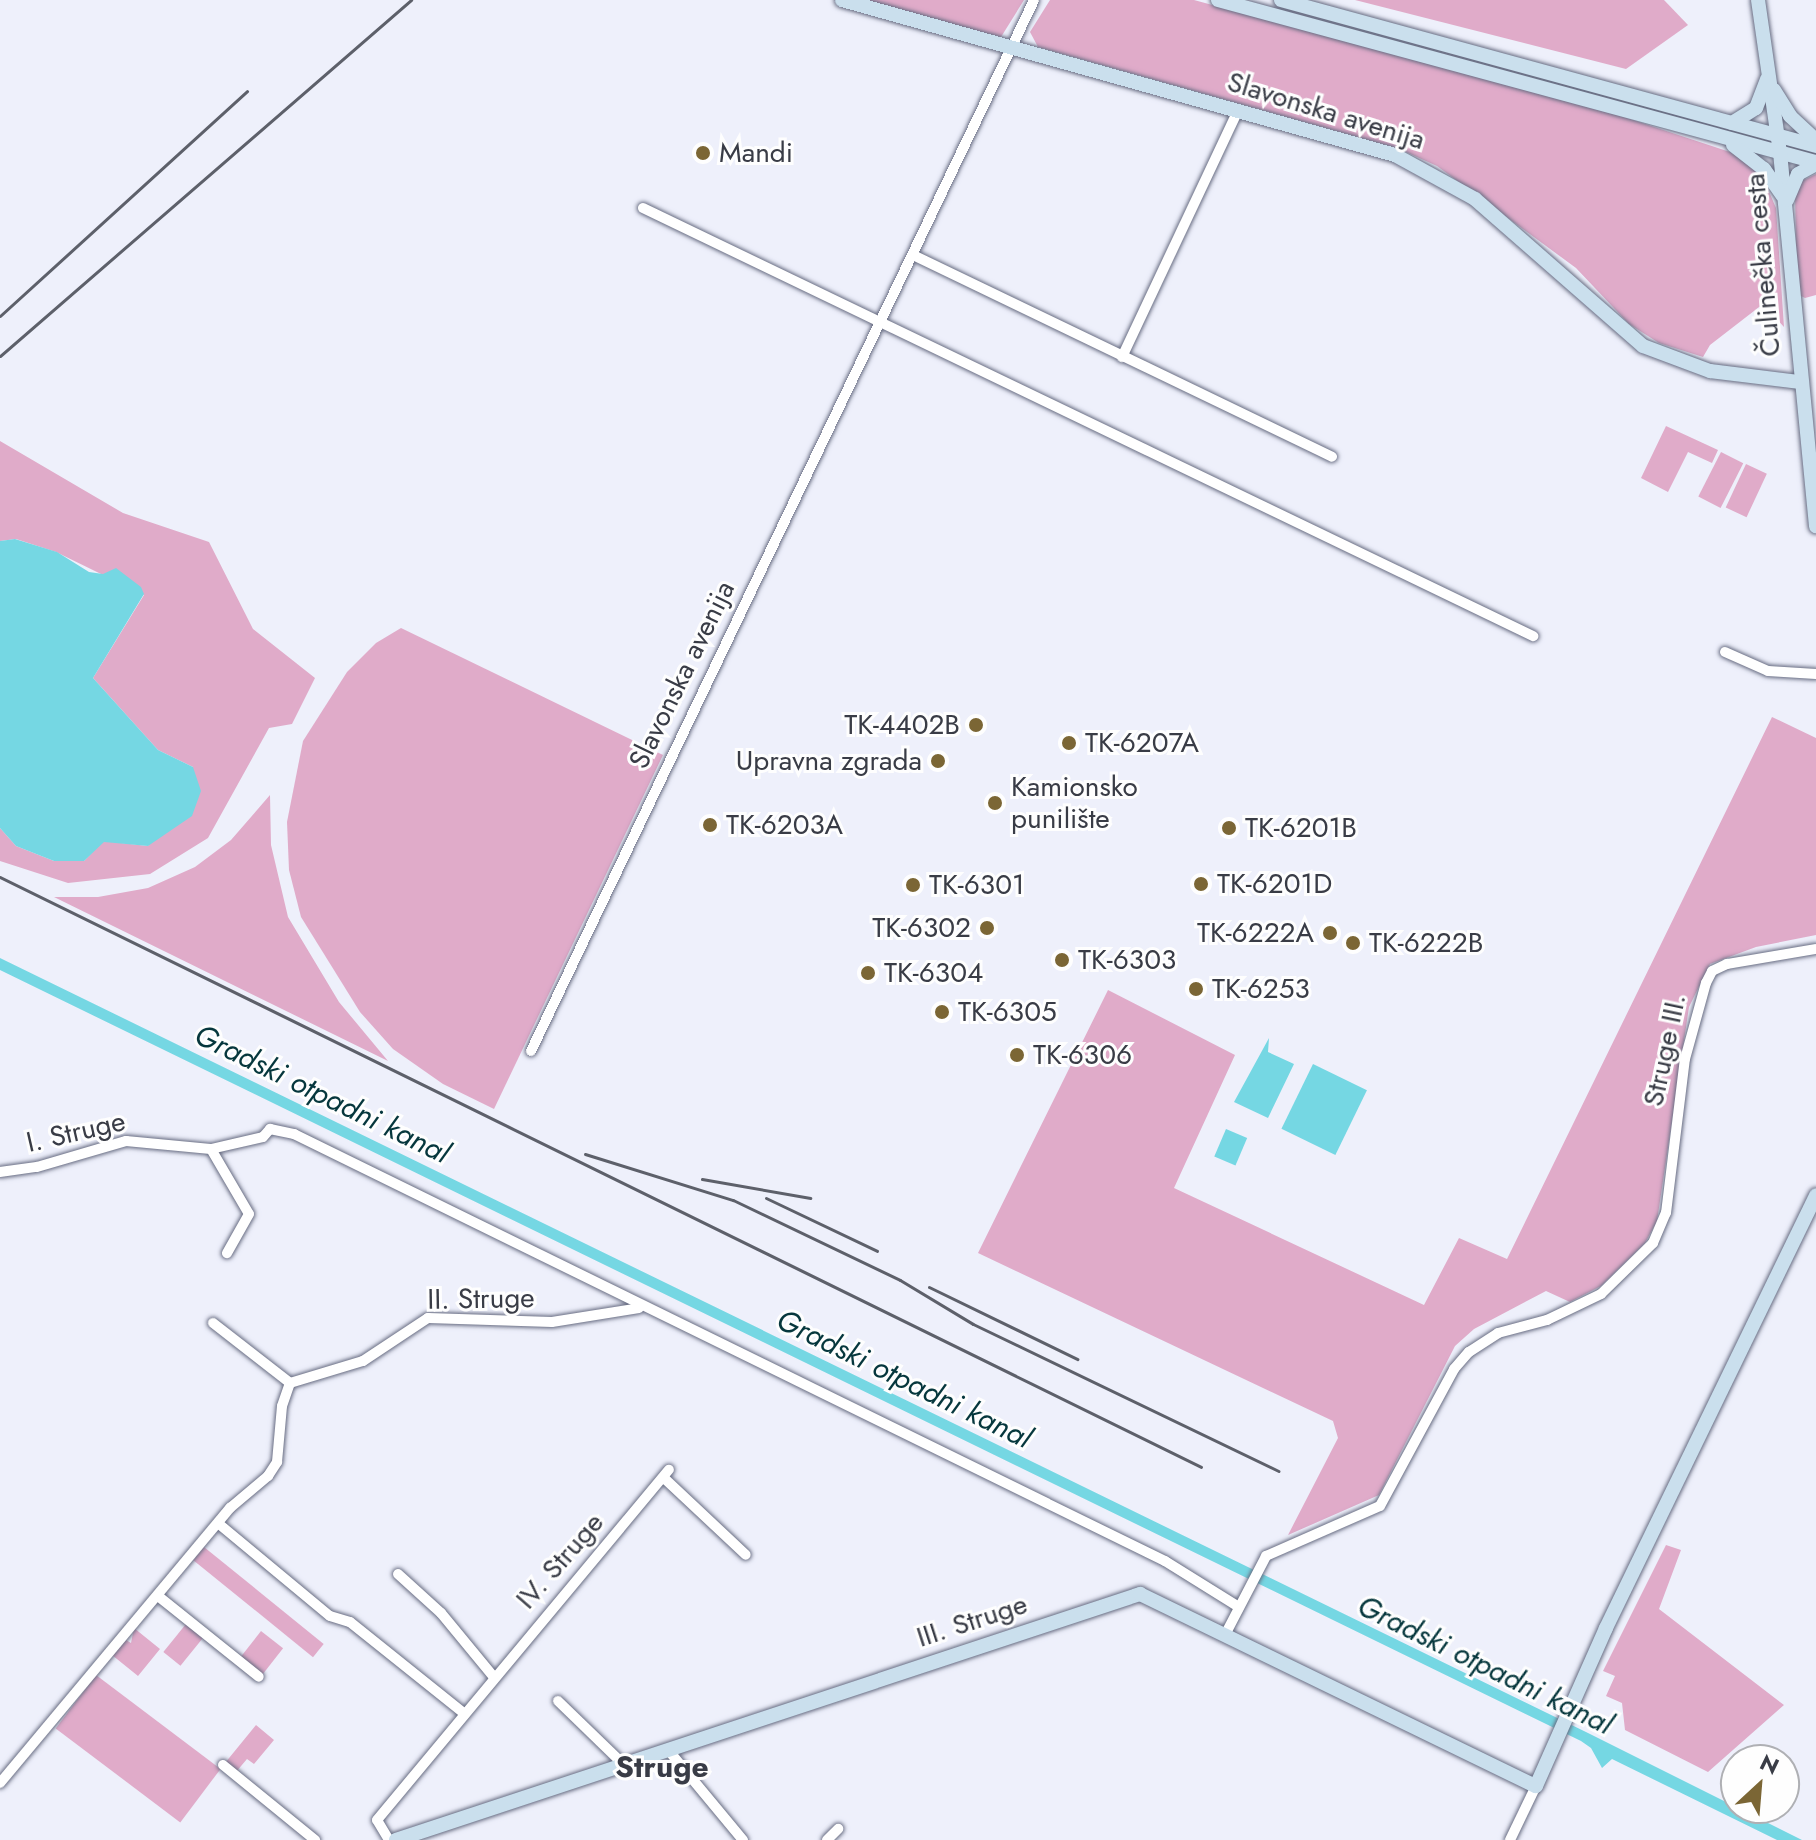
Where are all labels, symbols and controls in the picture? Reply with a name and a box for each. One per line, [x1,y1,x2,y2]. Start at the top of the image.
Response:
street label: Slavonska avenija [1223,65,1429,157]
place label: Mandi [719,136,793,170]
marker: Mandi [694,144,712,162]
street label: Čulinečka cesta [1738,172,1788,358]
street label: Slavonska avenija [622,576,742,774]
place label: TK-4402B [844,708,960,742]
marker: TK-4402B [967,716,985,734]
place label: TK-6207A [1085,726,1199,760]
marker: TK-6207A [1060,734,1078,752]
place label: Upravna zgrada [736,744,922,778]
marker: Upravna zgrada [929,752,947,770]
place label: Kamionsko punilište [1011,770,1138,836]
marker: Kamionsko punilište [986,794,1004,812]
place label: TK-6203A [726,808,843,842]
place label: TK-6201B [1245,811,1357,845]
marker: TK-6203A [701,816,719,834]
marker: TK-6201B [1220,819,1238,837]
place label: TK-6201D [1217,867,1332,901]
place label: TK-6301 [929,868,1025,902]
marker: TK-6201D [1192,875,1210,893]
marker: TK-6301 [904,876,922,894]
place label: TK-6302 [872,911,971,945]
place label: TK-6222A [1197,916,1314,950]
marker: TK-6302 [978,919,996,937]
marker: TK-6222A [1321,924,1339,942]
place label: TK-6222B [1369,926,1483,960]
marker: TK-6222B [1344,934,1362,952]
place label: TK-6303 [1078,943,1176,977]
marker: TK-6303 [1053,951,1071,969]
place label: TK-6304 [884,956,983,990]
marker: TK-6304 [859,964,877,982]
place label: TK-6253 [1212,972,1310,1006]
marker: TK-6253 [1187,980,1205,998]
street label: Struge III. [1637,991,1693,1109]
place label: TK-6305 [958,995,1057,1029]
marker: TK-6305 [933,1003,951,1021]
water label: Gradski otpadni kanal [189,1017,455,1171]
place label: TK-6306 [1033,1038,1132,1072]
marker: TK-6306 [1008,1046,1026,1064]
street label: I. Struge [23,1104,129,1160]
street label: II. Struge [427,1281,535,1317]
water label: Gradski otpadni kanal [771,1302,1037,1456]
street label: IV. Struge [509,1506,611,1616]
street label: III. Struge [913,1587,1031,1655]
water label: Gradski otpadni kanal [1352,1588,1618,1742]
north arrow [1720,1744,1800,1824]
text: N [1755,1746,1785,1782]
district label: Struge [615,1749,709,1785]

